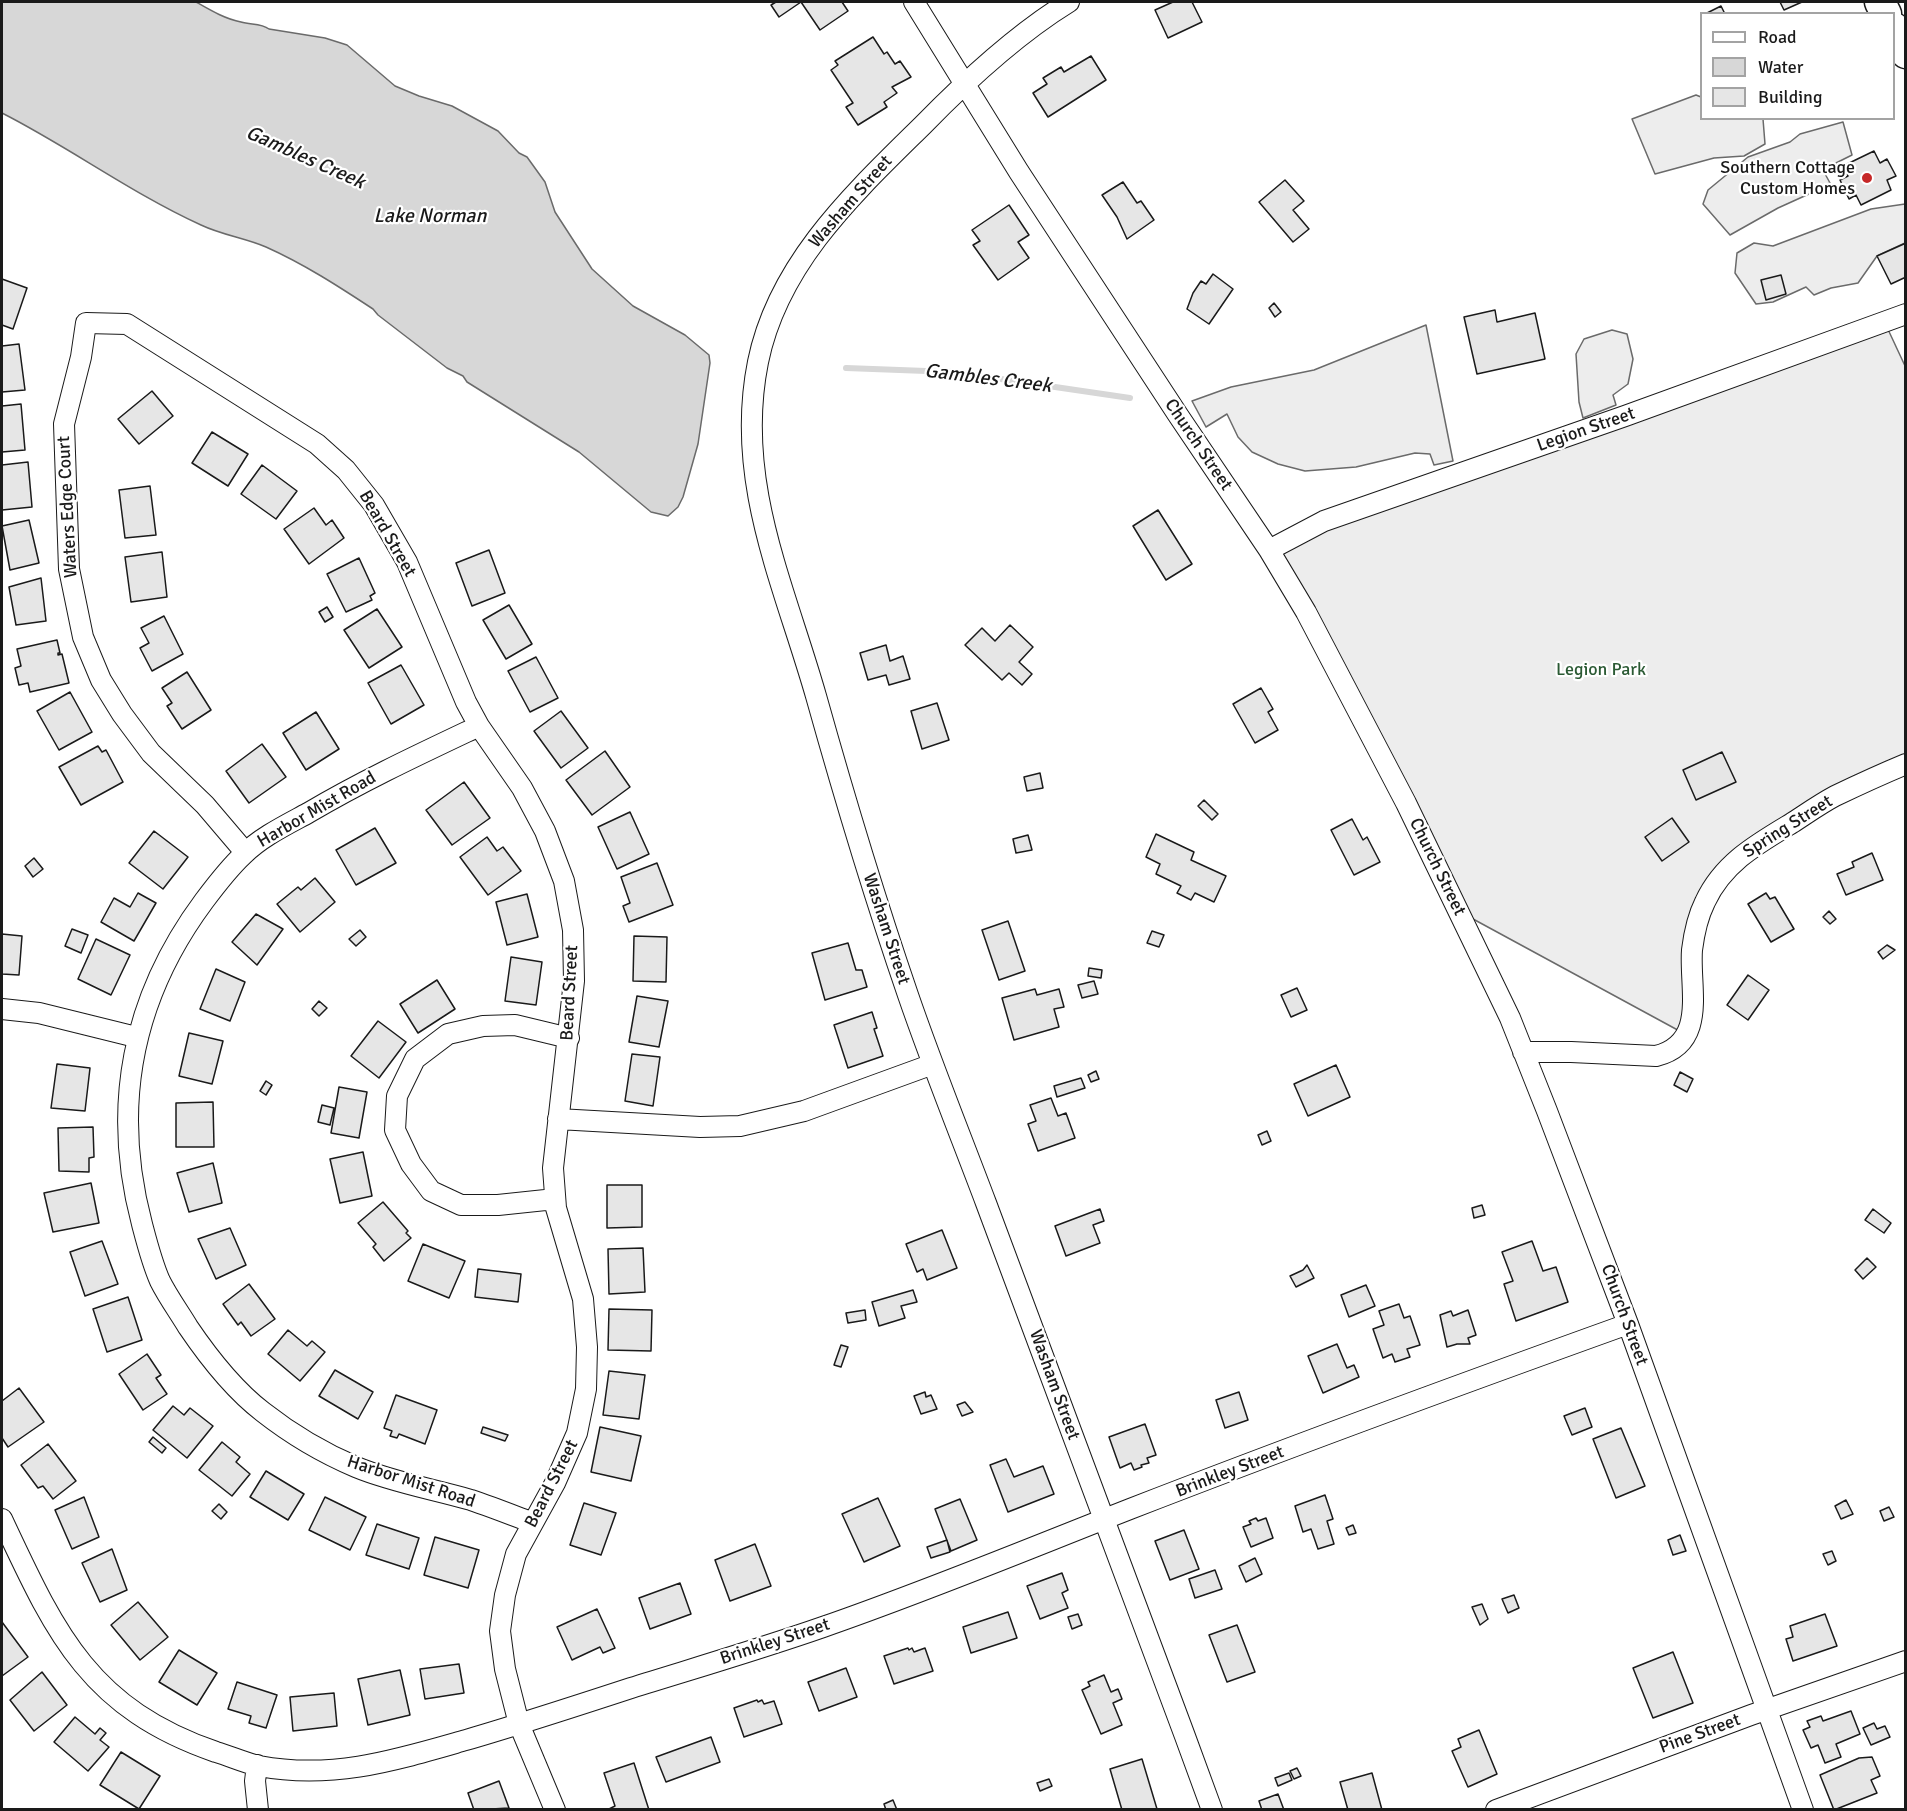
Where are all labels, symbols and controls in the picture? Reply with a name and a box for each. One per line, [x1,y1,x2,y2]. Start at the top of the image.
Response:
legend [1700,12,1895,120]
text: Road [1758,26,1797,48]
text: Water [1758,56,1803,78]
text: Building [1758,86,1822,108]
water label: Gambles Creek [242,121,368,195]
street label: Washam Street [805,151,897,253]
place label: Southern Cottage Custom Homes [1720,157,1855,200]
marker: Southern Cottage Custom Homes [1860,171,1874,185]
water label: Lake Norman [374,205,486,229]
water label: Gambles Creek [923,359,1053,399]
street label: Church Street [1159,395,1237,495]
street label: Legion Street [1534,403,1638,457]
street label: Waters Edge Court [53,435,83,579]
street label: Beard Street [354,487,420,581]
park label: Legion Park [1556,659,1646,681]
street label: Harbor Mist Road [254,767,380,853]
street label: Spring Street [1739,791,1837,863]
street label: Church Street [1404,815,1470,919]
street label: Washam Street [858,871,914,987]
street label: Beard Street [557,945,583,1041]
street label: Church Street [1596,1262,1652,1368]
street label: Washam Street [1024,1327,1084,1443]
street label: Beard Street [521,1436,583,1532]
street label: Brinkley Street [1173,1441,1287,1503]
street label: Harbor Mist Road [344,1451,478,1513]
street label: Brinkley Street [717,1614,833,1670]
street label: Pine Street [1656,1709,1744,1759]

